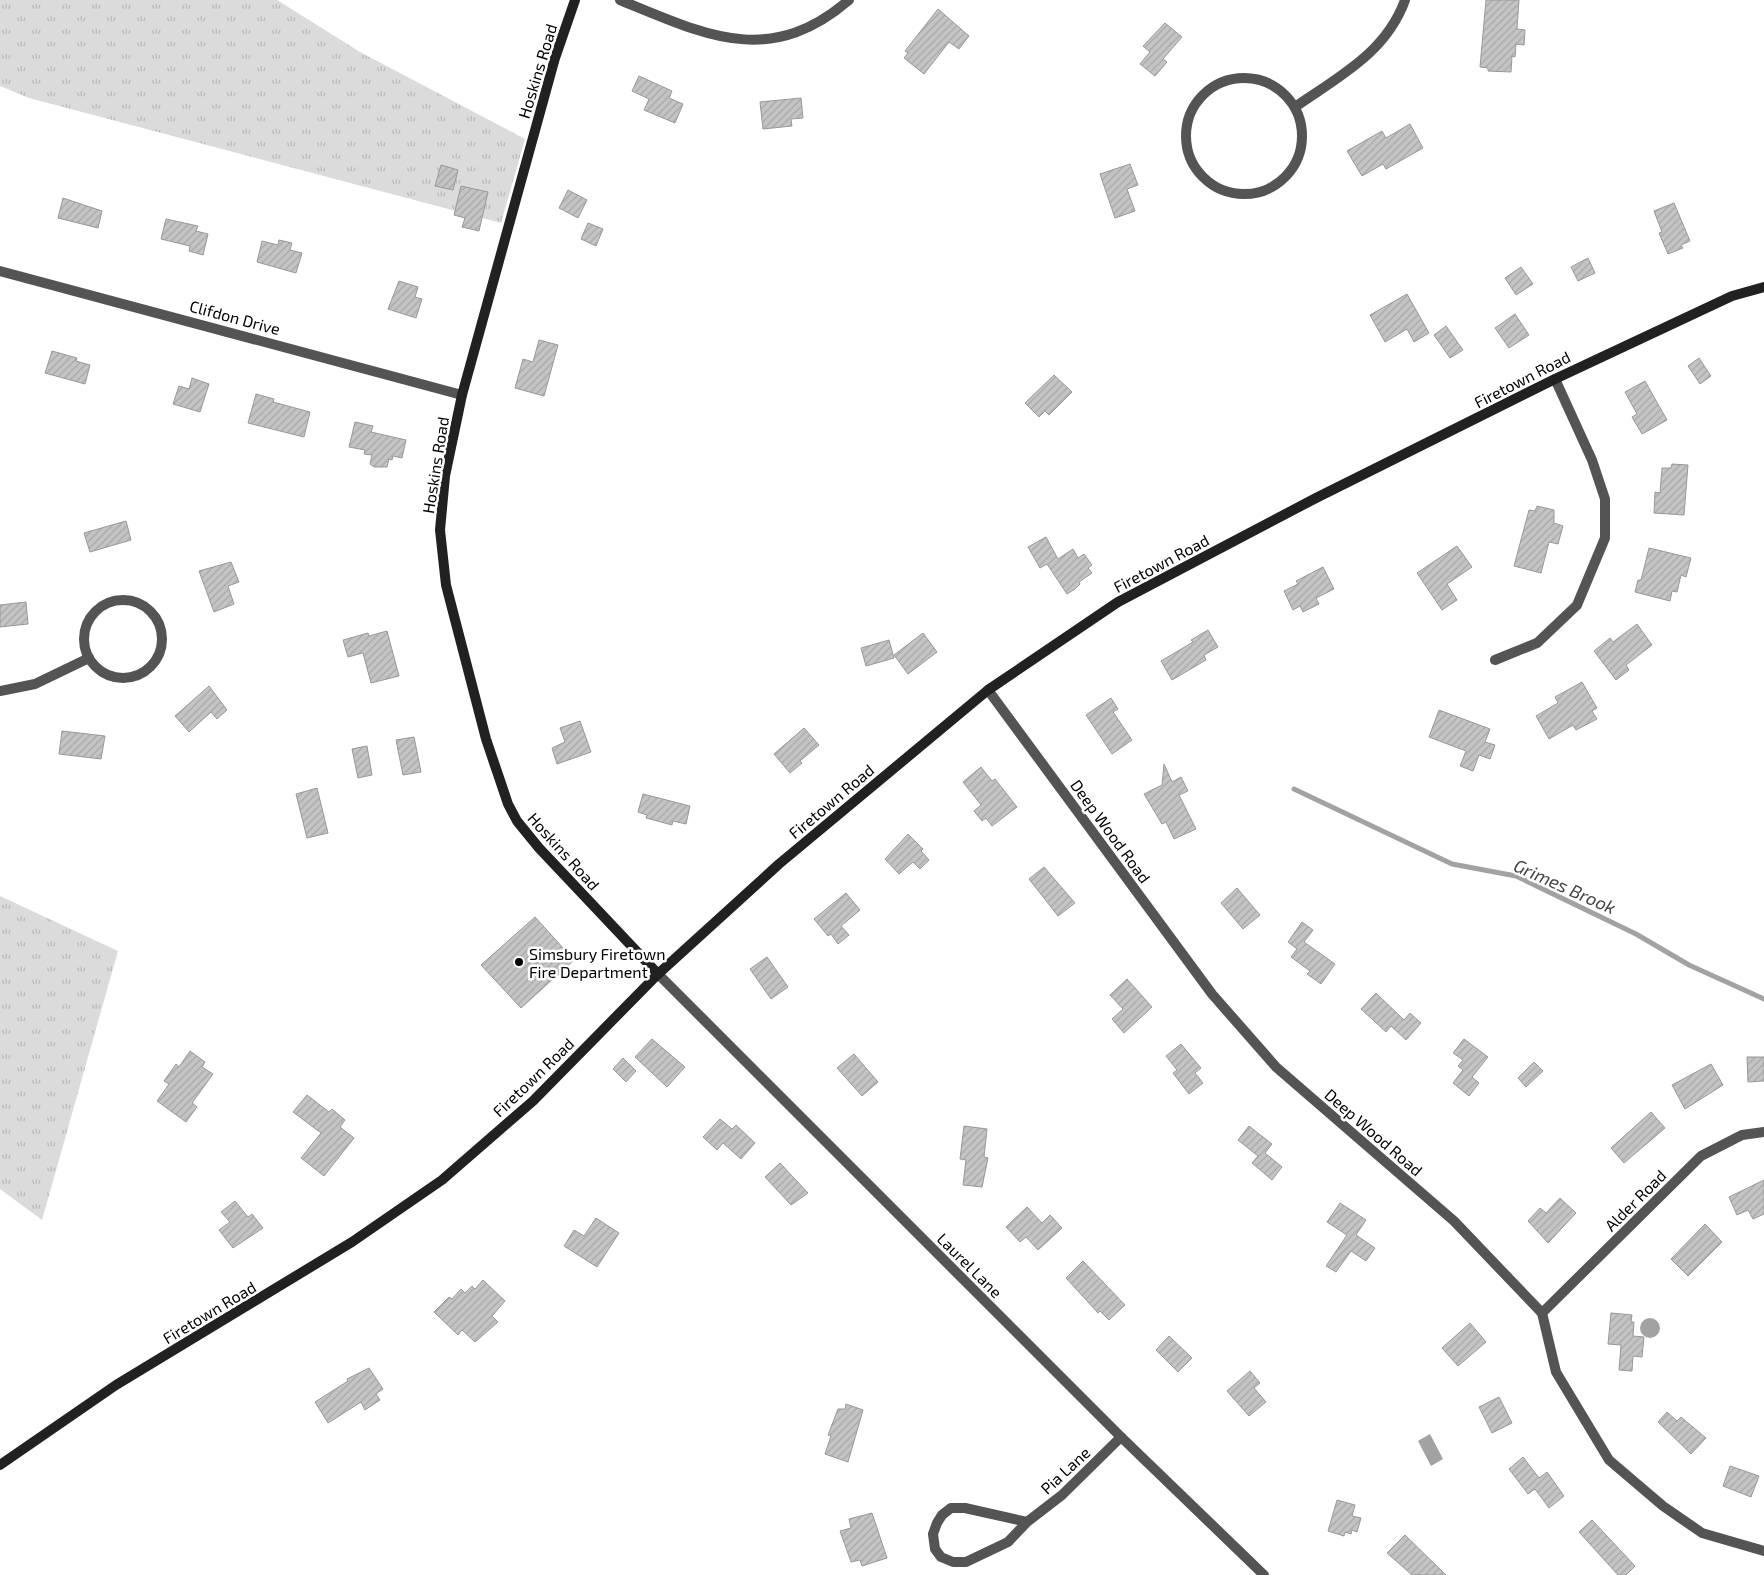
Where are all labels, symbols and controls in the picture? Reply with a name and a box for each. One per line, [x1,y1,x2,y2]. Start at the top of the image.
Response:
street label: Hoskins Road [514,21,560,121]
street label: Clifdon Drive [188,296,282,338]
street label: Firetown Road [1471,347,1573,411]
street label: Hoskins Road [418,415,452,515]
street label: Firetown Road [1110,530,1212,596]
street label: Firetown Road [785,760,877,842]
street label: Deep Wood Road [1067,776,1155,886]
street label: Hoskins Road [524,808,604,894]
water label: Grimes Brook [1511,854,1619,918]
place label: Simsbury Firetown Fire Department [529,944,665,981]
marker: Simsbury Firetown Fire Department [513,956,525,968]
street label: Firetown Road [488,1034,578,1120]
street label: Deep Wood Road [1321,1084,1427,1180]
street label: Alder Road [1600,1165,1670,1235]
street label: Laurel Lane [934,1229,1006,1301]
street label: Firetown Road [159,1277,259,1347]
street label: Pia Lane [1036,1442,1094,1498]

